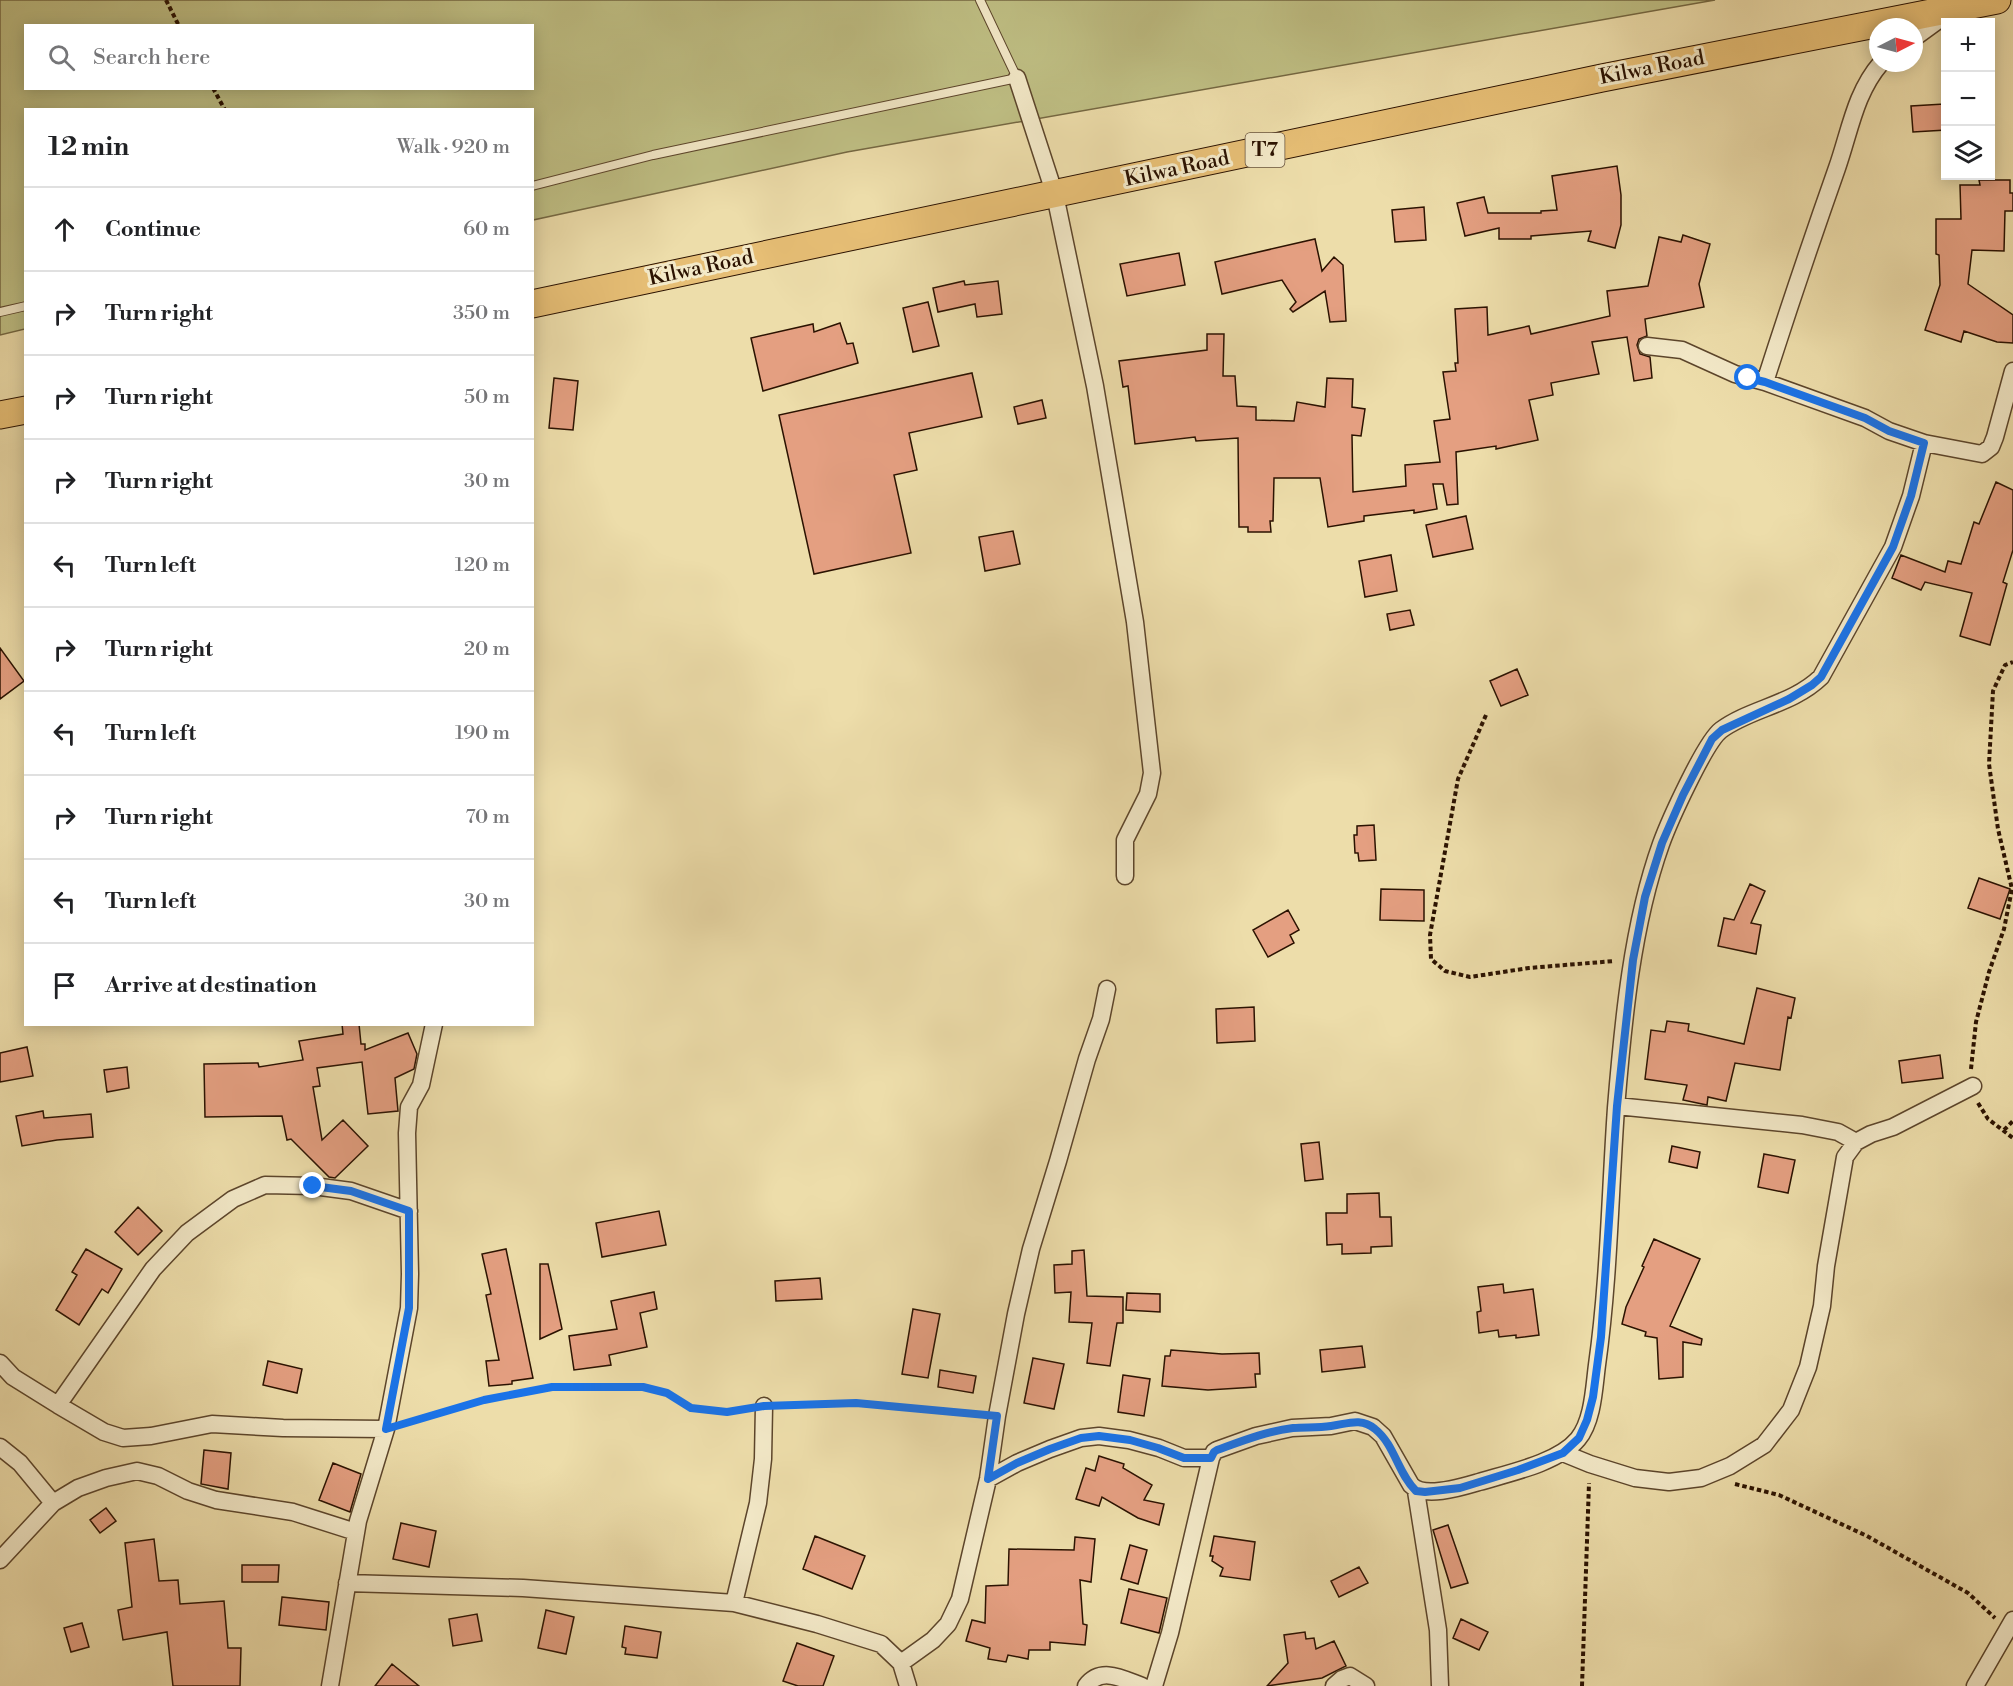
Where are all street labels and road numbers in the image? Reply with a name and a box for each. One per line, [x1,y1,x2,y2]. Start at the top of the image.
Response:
street label: Kilwa Road [1597,45,1707,91]
road number: T7 [1246,133,1284,167]
street label: Kilwa Road [1122,145,1232,193]
street label: Kilwa Road [646,244,756,292]

